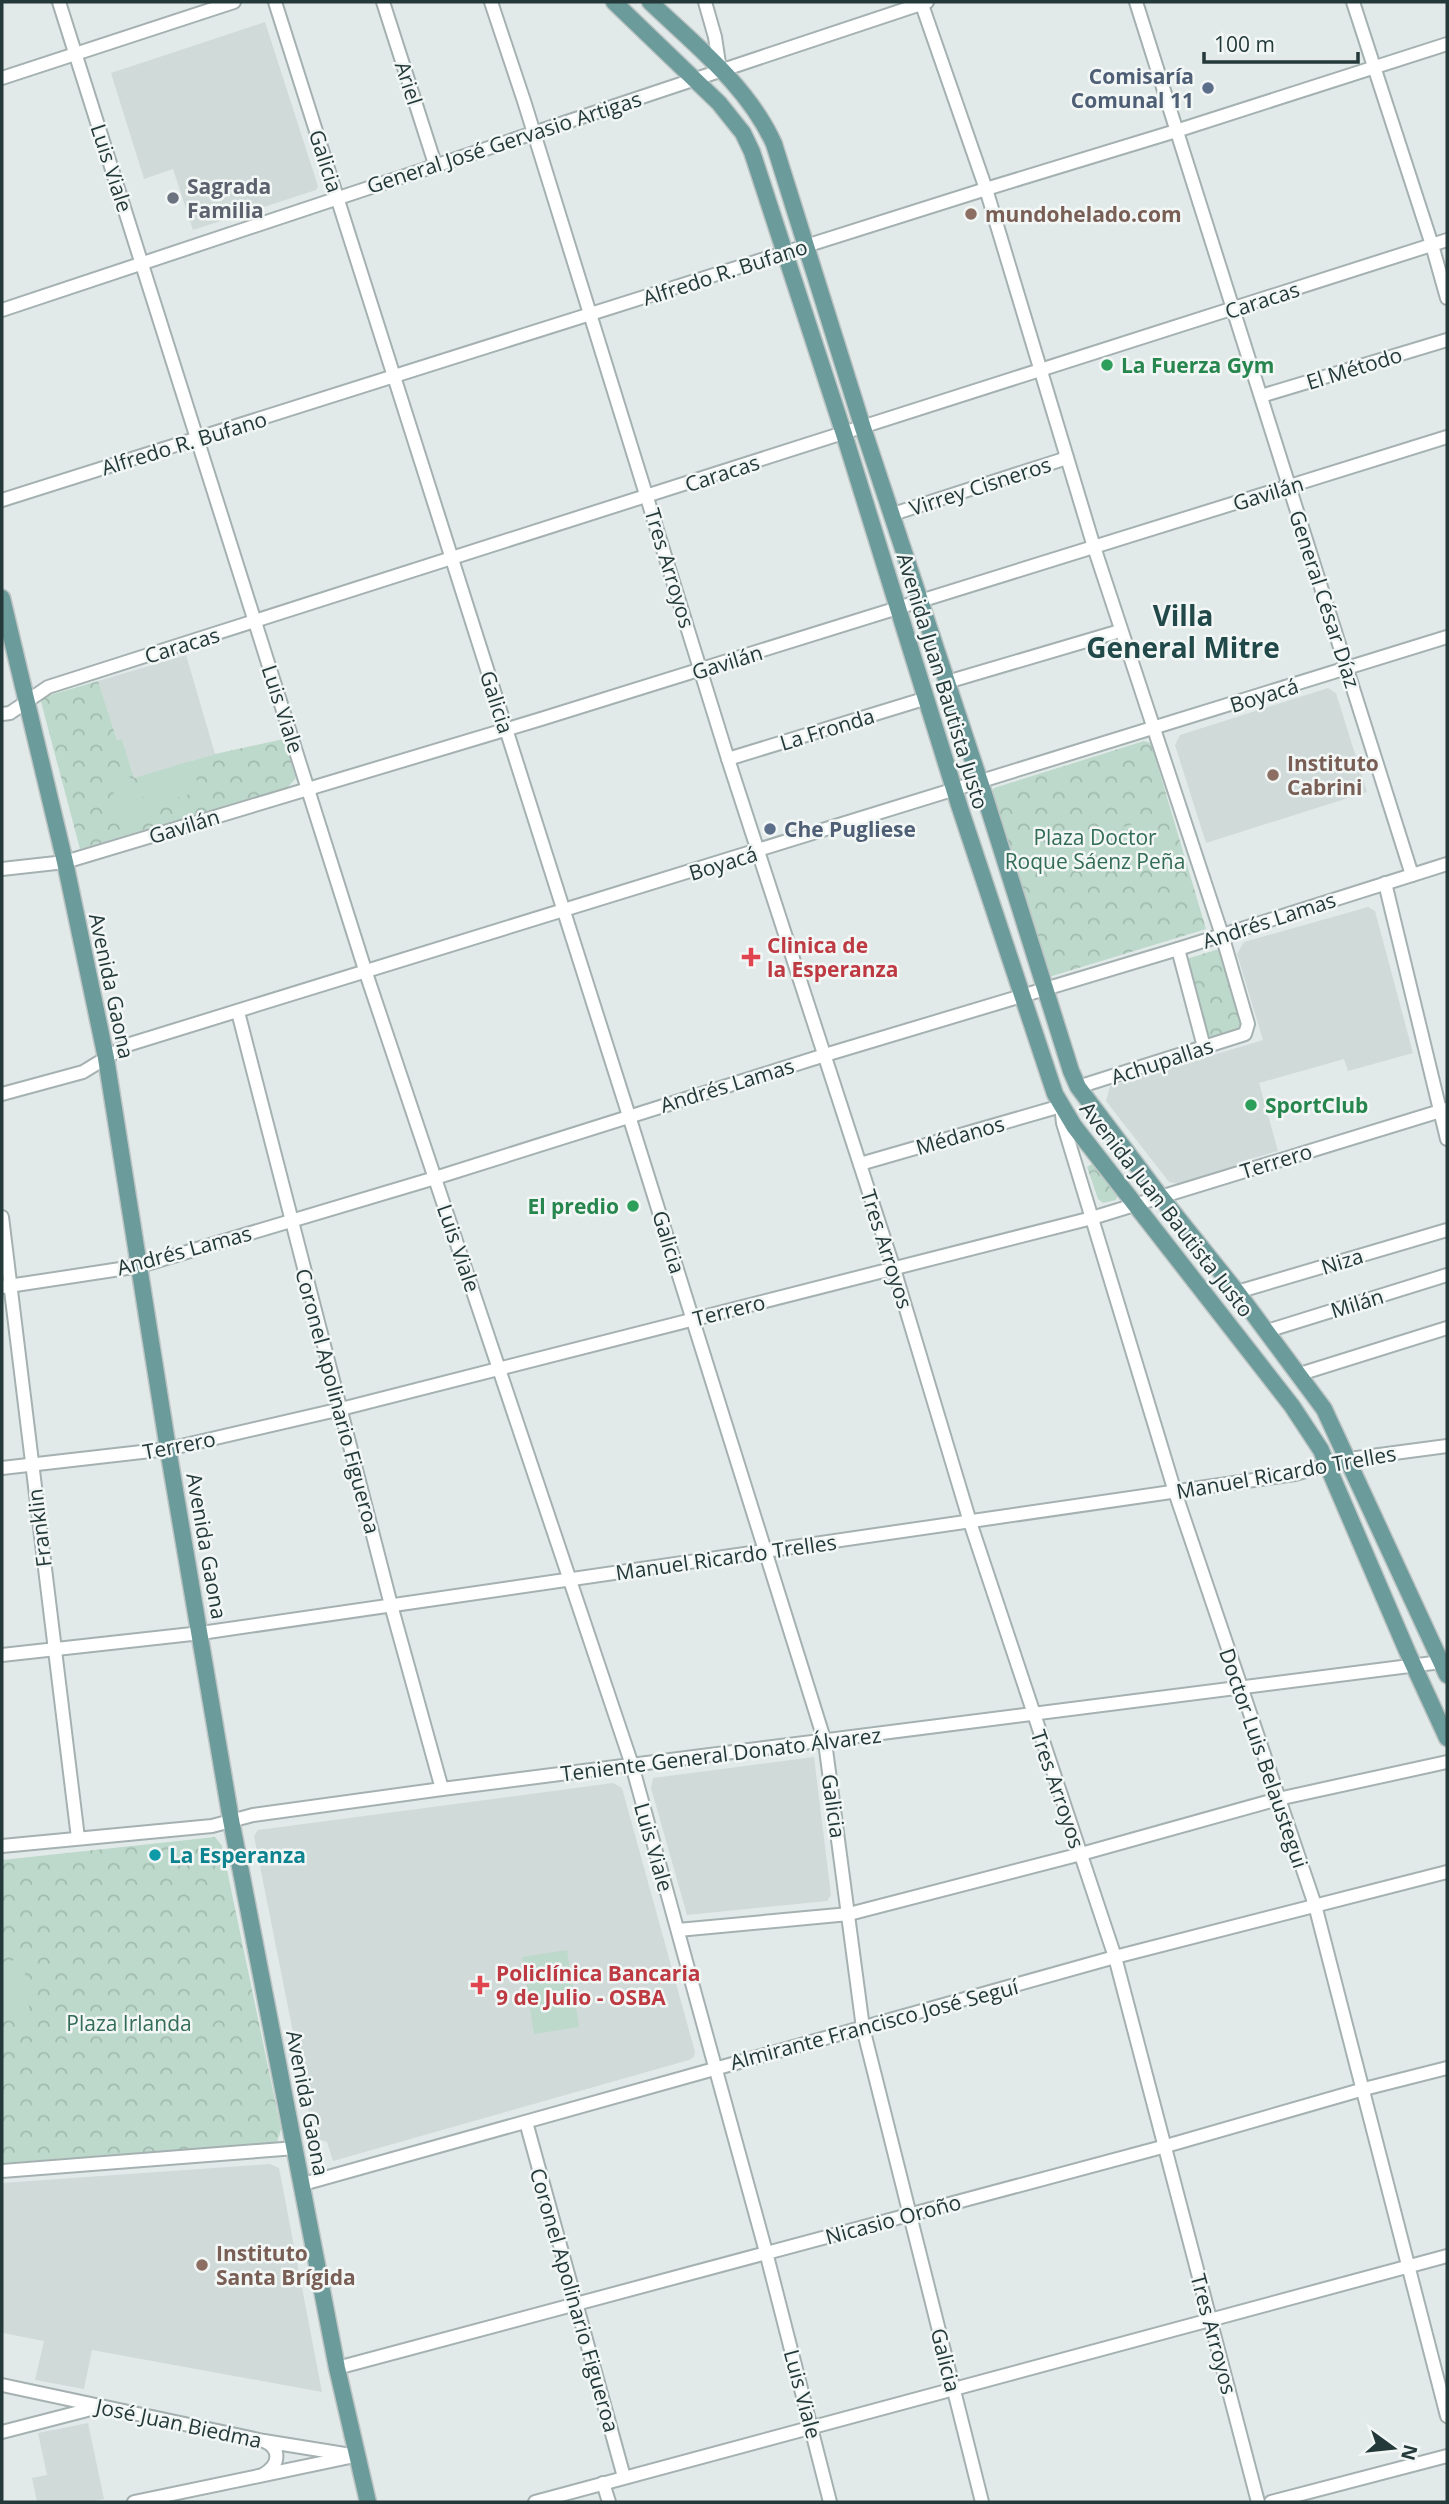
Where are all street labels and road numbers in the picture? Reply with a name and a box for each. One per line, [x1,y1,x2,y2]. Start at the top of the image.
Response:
street label: Ariel [389,58,429,108]
street label: General José Gervasio Artigas [363,84,645,200]
street label: Luis Viale [85,120,139,216]
street label: Galicia [303,126,349,196]
street label: Alfredo R. Bufano [639,232,811,312]
street label: Caracas [1221,275,1303,325]
street label: El Método [1303,340,1405,396]
street label: Alfredo R. Bufano [98,405,270,481]
street label: Caracas [681,448,763,498]
street label: Virrey Cisneros [906,450,1054,522]
street label: Gavilán [1229,469,1307,517]
street label: Tres Arroyos [639,505,701,631]
street label: General César Díaz [1283,506,1367,692]
street label: Avenida Juan Bautista Justo [891,550,995,812]
street label: Caracas [141,620,223,670]
street label: Gavilán [688,638,766,686]
street label: Luis Viale [256,661,310,757]
street label: Galicia [474,667,520,737]
street label: Boyacá [1226,671,1302,719]
street label: La Fronda [776,701,878,757]
street label: Gavilán [145,802,223,850]
street label: Boyacá [685,839,761,887]
street label: Andrés Lamas [1199,885,1339,955]
street label: Avenida Gaona [83,911,141,1061]
street label: Achupallas [1107,1031,1217,1091]
street label: Andrés Lamas [657,1051,797,1119]
street label: Avenida Juan Bautista Justo [1074,1095,1260,1323]
street label: Médanos [913,1109,1007,1161]
street label: Terrero [1237,1137,1315,1185]
street label: Tres Arroyos [855,1186,919,1312]
street label: Luis Viale [431,1200,487,1296]
street label: Galicia [646,1207,692,1277]
street label: Andrés Lamas [113,1219,255,1281]
street label: Niza [1318,1241,1366,1281]
street label: Coronel Apolinario Figueroa [289,1265,387,1537]
street label: Milán [1327,1282,1387,1324]
street label: Terrero [690,1288,768,1332]
street label: Terrero [140,1424,218,1466]
street label: Manuel Ricardo Trelles [1174,1439,1398,1505]
street label: Avenida Gaona [180,1471,234,1621]
street label: Franklin [20,1487,58,1569]
street label: Manuel Ricardo Trelles [614,1528,838,1586]
street label: Doctor Luis Belaustegui [1213,1644,1315,1872]
street label: Teniente General Donato Álvarez [559,1720,883,1788]
street label: Tres Arroyos [1025,1726,1091,1852]
street label: Galicia [816,1772,852,1840]
street label: Luis Viale [628,1799,680,1895]
street label: Almirante Francisco José Seguí [727,1972,1022,2076]
street label: Avenida Gaona [280,2028,336,2178]
street label: Coronel Apolinario Figueroa [524,2165,626,2435]
street label: Nicasio Oroño [822,2187,964,2251]
street label: Tres Arroyos [1184,2271,1244,2397]
street label: Galicia [925,2325,967,2395]
street label: Luis Viale [778,2346,828,2442]
street label: José Juan Biedma [92,2391,264,2454]

